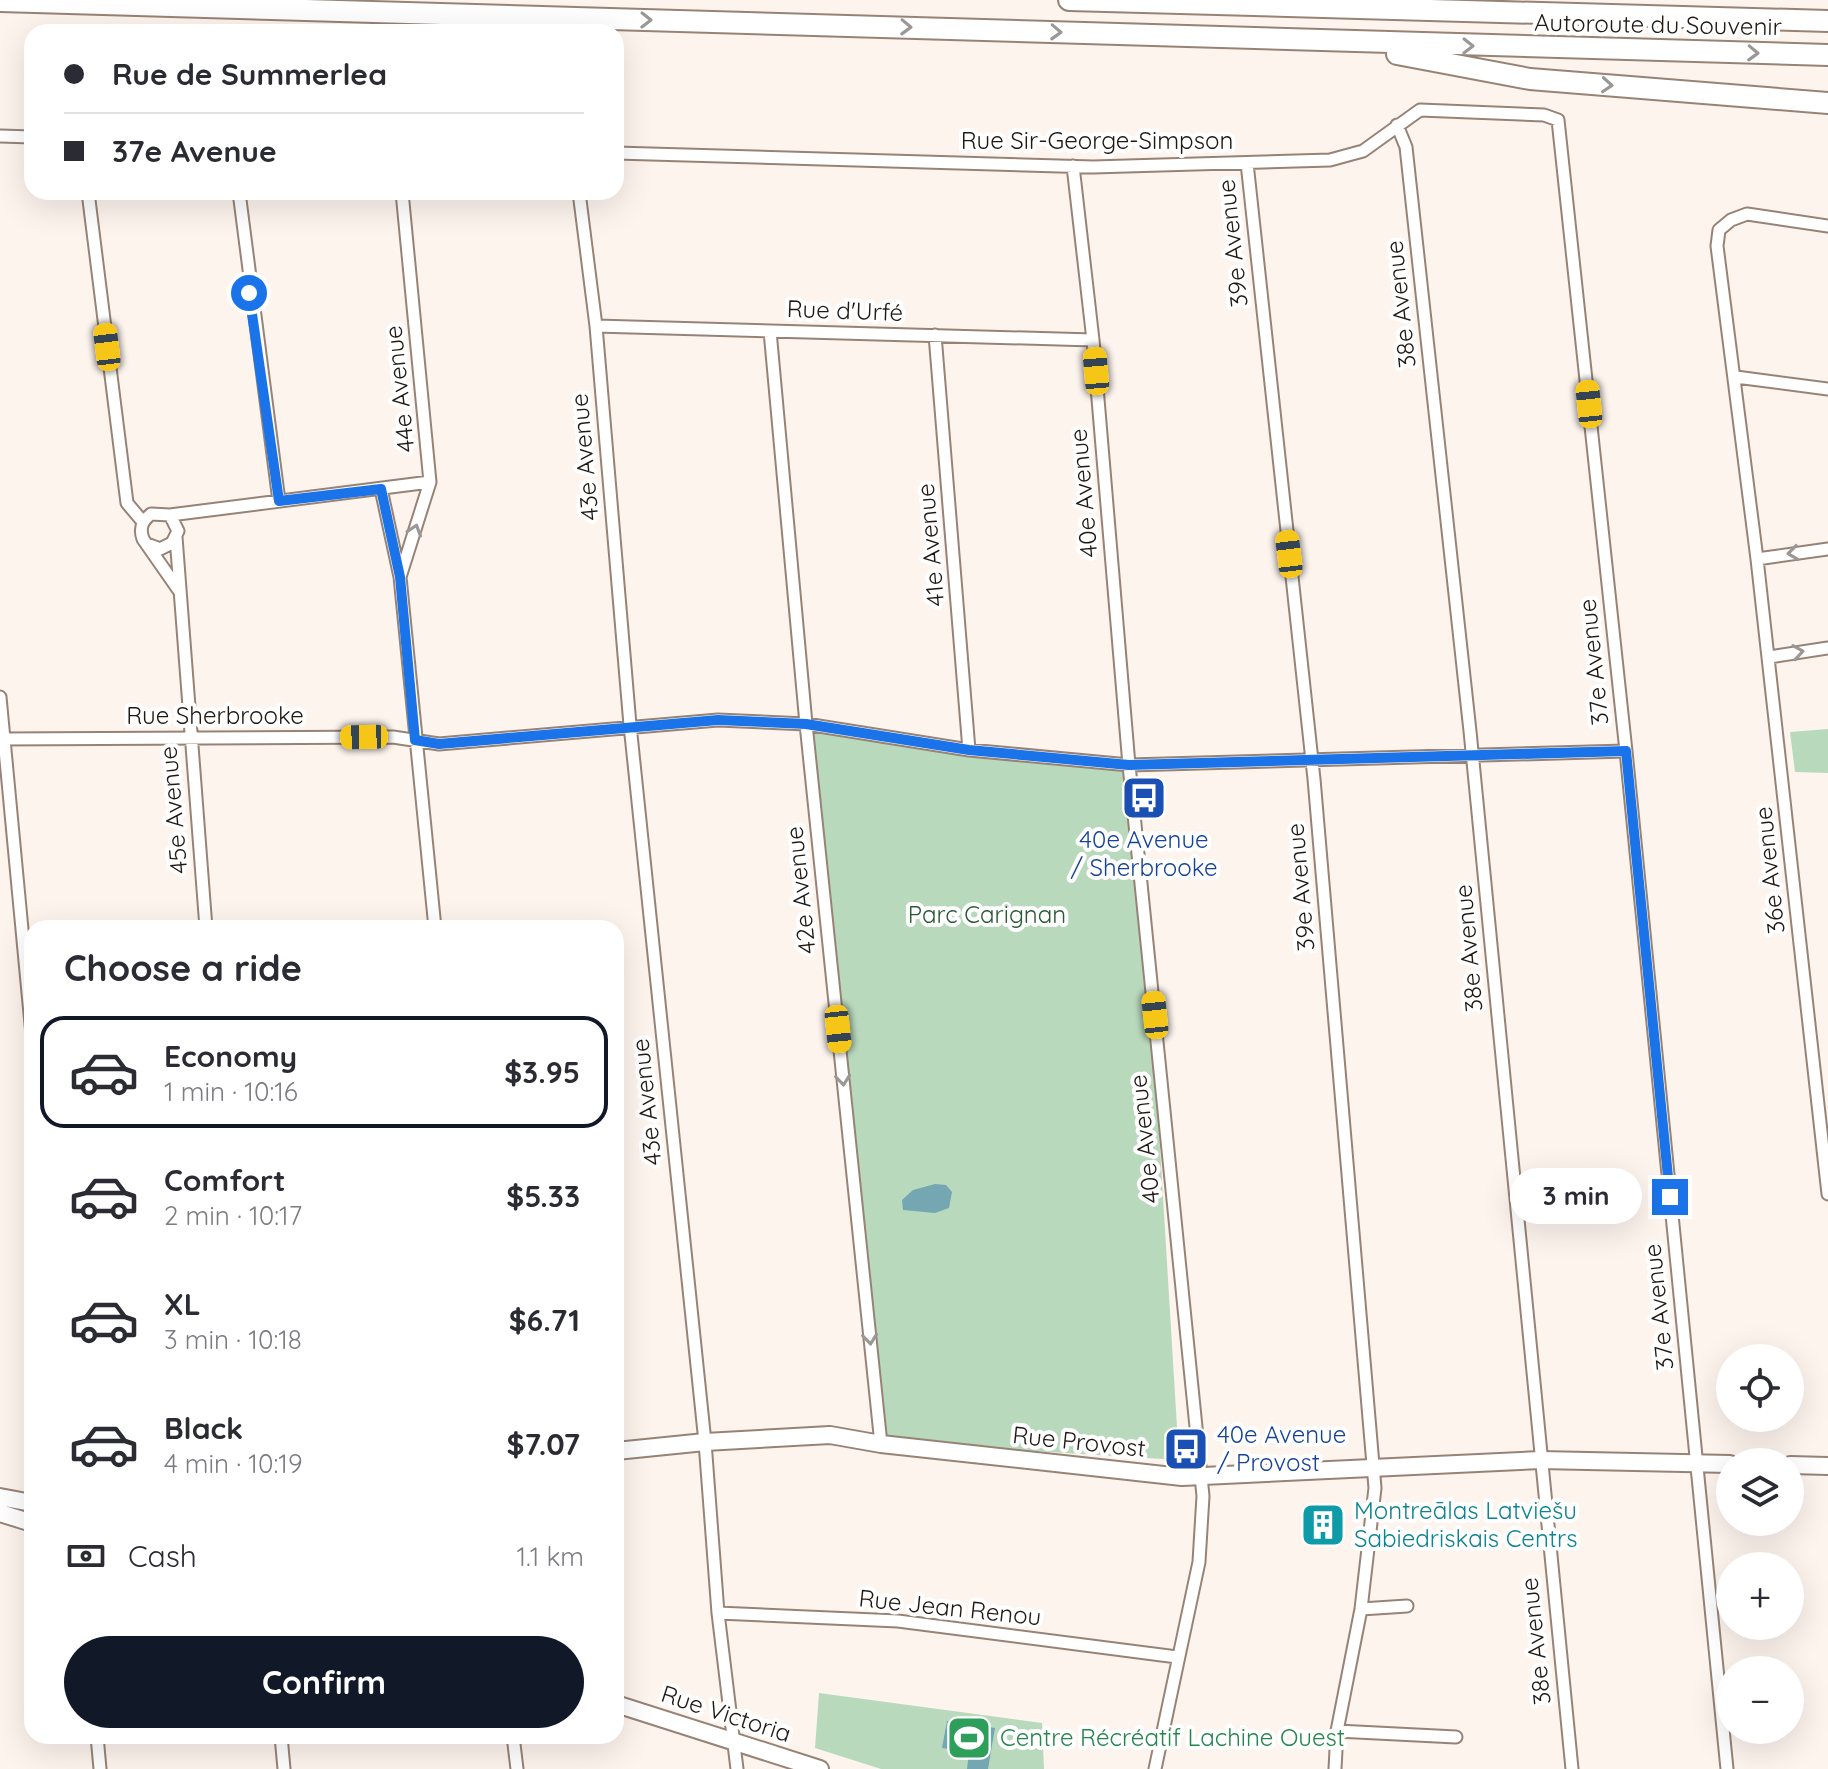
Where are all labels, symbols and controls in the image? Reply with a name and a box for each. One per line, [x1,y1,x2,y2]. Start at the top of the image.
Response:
street label: Autoroute du Souvenir [1534,7,1782,41]
one-way arrow [640,11,653,28]
one-way arrow [900,19,913,36]
one-way arrow [1050,24,1063,41]
one-way arrow [1462,37,1475,55]
one-way arrow [1747,45,1760,62]
text: Rue de Summerlea [112,55,387,93]
one-way arrow [1601,76,1614,93]
street label: Rue Sir-George-Simpson [961,125,1233,155]
text: 37e Avenue [112,132,277,170]
street label: 39e Avenue [1210,178,1254,308]
street label: 38e Avenue [1378,239,1422,369]
route start [231,275,267,311]
street label: Rue d'Urfé [786,293,904,327]
car [92,322,122,372]
street label: 44e Avenue [377,324,421,454]
car [1082,346,1110,396]
car [1575,379,1603,429]
street label: 43e Avenue [564,392,604,522]
street label: 40e Avenue [1062,427,1104,559]
street label: 41e Avenue [910,482,950,608]
one-way arrow [406,523,422,537]
car [1274,529,1304,579]
one-way arrow [1786,545,1799,562]
street label: 37e Avenue [1571,597,1615,727]
one-way arrow [1792,645,1805,662]
street label: Rue Sherbrooke [126,700,304,730]
car [340,725,388,749]
street label: 45e Avenue [152,745,194,875]
bus stop icon: 40e Avenue / Sherbrooke [1120,774,1168,822]
street label: 36e Avenue [1747,805,1791,935]
street label: 39e Avenue [1279,822,1321,952]
place label: 40e Avenue / Sherbrooke [1070,824,1218,882]
street label: 42e Avenue [778,825,822,955]
street label: 38e Avenue [1447,883,1489,1013]
park label: Parc Carignan [908,899,1066,929]
text: Choose a ride [64,945,302,990]
car [1141,990,1169,1040]
car [824,1004,852,1054]
icon: car [68,1036,140,1108]
text: Economy [164,1037,297,1075]
street label: 43e Avenue [624,1037,668,1167]
text: $3.95 [504,1053,580,1091]
street label: 40e Avenue [1122,1073,1166,1205]
one-way arrow [835,1074,852,1087]
text: 1 min · 10:16 [164,1075,298,1108]
icon: car [68,1160,140,1232]
text: Comfort [164,1161,285,1199]
callout: 3 min [1510,1169,1642,1225]
text: $5.33 [506,1177,580,1215]
text: 3 min [1543,1179,1609,1212]
route end [1652,1179,1688,1215]
text: 2 min · 10:17 [164,1199,302,1232]
street label: 37e Avenue [1636,1242,1680,1372]
icon: car [68,1284,140,1356]
text: XL [164,1285,201,1323]
text: $6.71 [509,1301,580,1339]
text: 3 min · 10:18 [164,1323,302,1356]
one-way arrow [861,1332,878,1345]
map controls [1716,1344,1804,1744]
button: locate [1716,1344,1804,1432]
icon: car [68,1408,140,1480]
text: Black [164,1409,243,1447]
street label: Rue Provost [1011,1419,1147,1463]
place label: 40e Avenue / Provost [1217,1419,1346,1477]
text: $7.07 [507,1425,580,1463]
bus stop icon: 40e Avenue / Provost [1162,1425,1210,1473]
text: 4 min · 10:19 [164,1447,302,1480]
button: layers [1716,1448,1804,1536]
place label: Montreālas Latviešu Sabiedriskais Centrs [1354,1495,1577,1553]
building icon: Montreālas Latviešu Sabiedriskais Centrs [1299,1501,1347,1549]
icon: cash [64,1534,108,1578]
text: Cash [128,1537,197,1575]
text: 1.1 km [516,1540,584,1573]
button: + [1716,1552,1804,1640]
street label: 38e Avenue [1513,1576,1557,1706]
street label: Rue Jean Renou [857,1582,1043,1632]
button: Confirm [64,1636,584,1728]
button: − [1716,1656,1804,1744]
street label: Rue Victoria [658,1678,795,1748]
sports icon: Centre Récréatif Lachine Ouest [945,1714,993,1762]
place label: Centre Récréatif Lachine Ouest [1000,1722,1345,1752]

